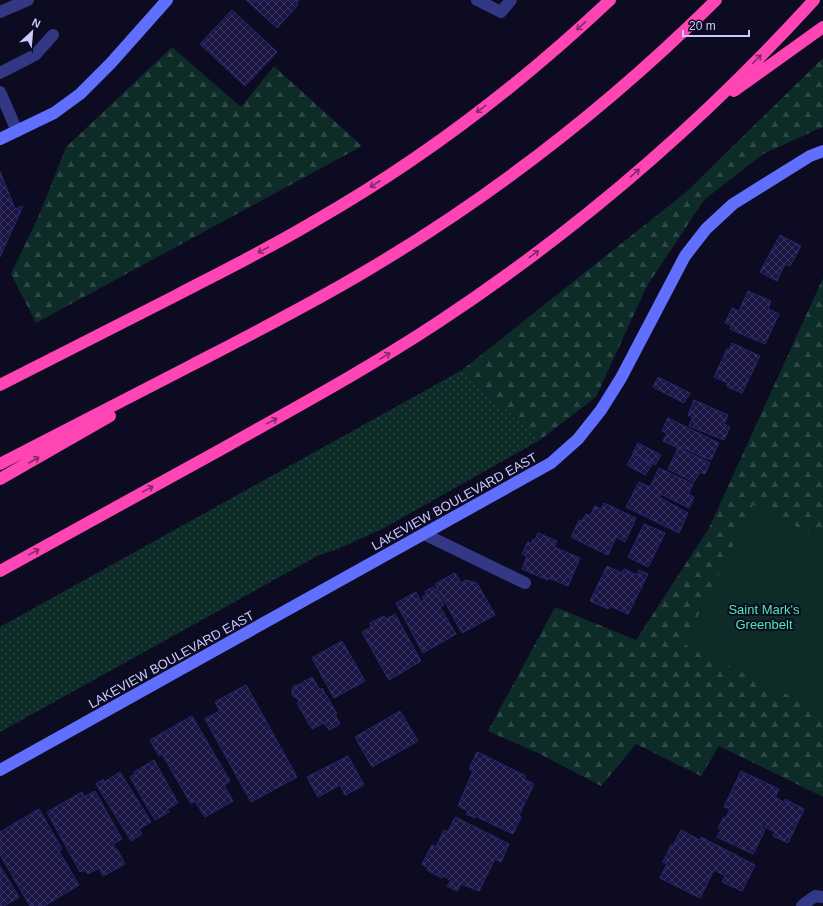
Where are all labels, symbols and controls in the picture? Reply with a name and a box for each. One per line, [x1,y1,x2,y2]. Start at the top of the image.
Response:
north arrow [12,12,52,52]
scale bar [683,12,749,38]
text: N [30,16,43,30]
text: 20 m [689,19,716,33]
one-way arrow [576,22,586,31]
one-way arrow [752,54,762,64]
one-way arrow [476,105,487,114]
one-way arrow [630,168,641,177]
one-way arrow [369,180,380,188]
one-way arrow [257,247,269,255]
one-way arrow [529,250,540,258]
one-way arrow [379,352,390,360]
one-way arrow [266,417,278,424]
street label: LAKEVIEW BOULEVARD EAST [369,450,540,553]
one-way arrow [28,455,40,463]
one-way arrow [142,485,154,493]
one-way arrow [28,548,40,556]
park label: Saint Mark's Greenbelt [728,602,800,632]
street label: LAKEVIEW BOULEVARD EAST [86,608,257,711]

